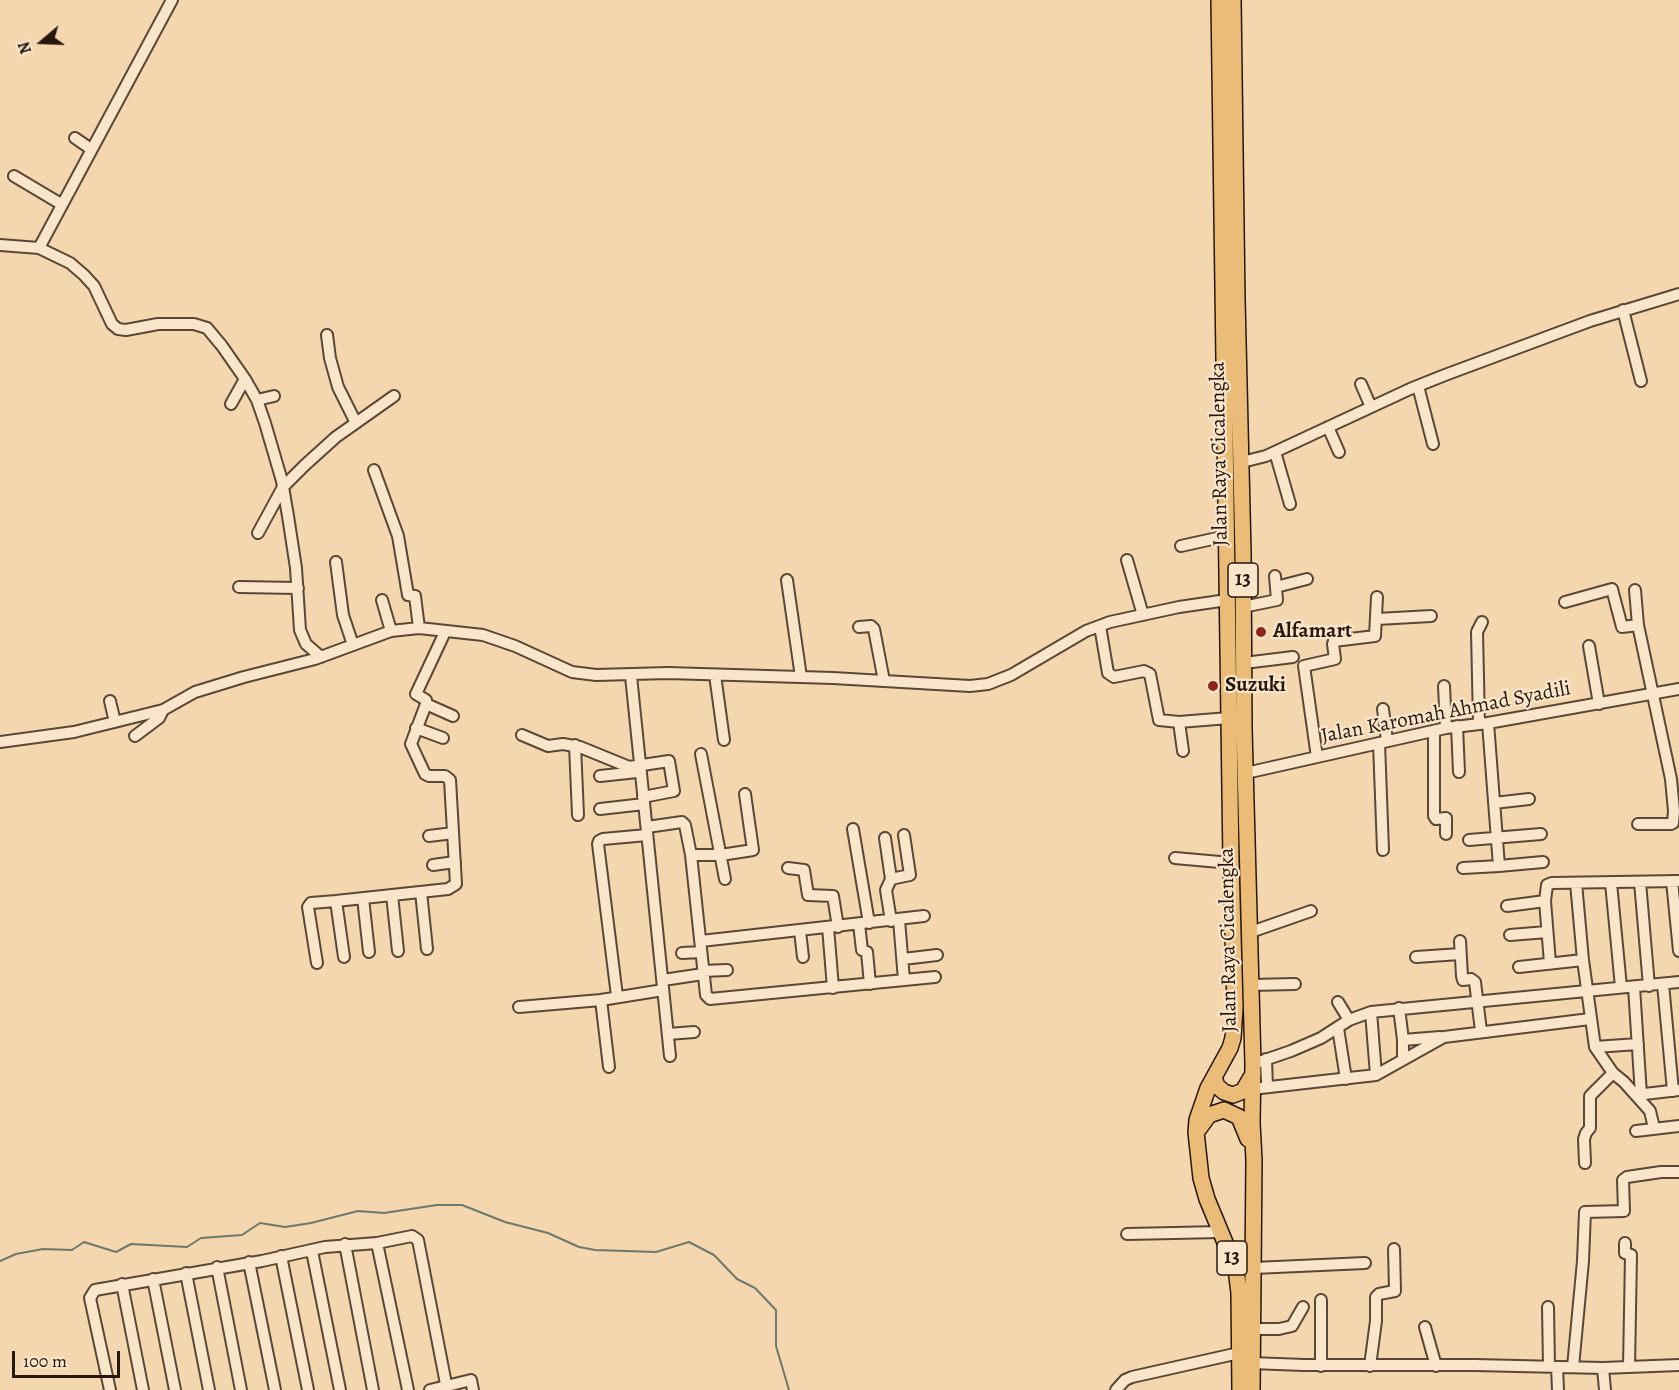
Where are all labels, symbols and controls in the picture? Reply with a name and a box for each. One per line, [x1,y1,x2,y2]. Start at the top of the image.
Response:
north arrow [12,12,72,72]
text: N [13,39,37,57]
street label: Jalan Raya Cicalengka [1206,361,1234,547]
road number: 13 [1228,563,1258,597]
place label: Alfamart [1273,619,1352,645]
marker: Alfamart [1254,625,1268,639]
place label: Suzuki [1225,673,1286,699]
street label: Jalan Karomah Ahmad Syadili [1319,676,1573,750]
marker: Suzuki [1206,679,1220,693]
street label: Jalan Raya Cicalengka [1215,847,1243,1033]
road number: 13 [1217,1241,1247,1275]
scale bar [15,1339,123,1377]
text: 100 m [23,1349,67,1373]

